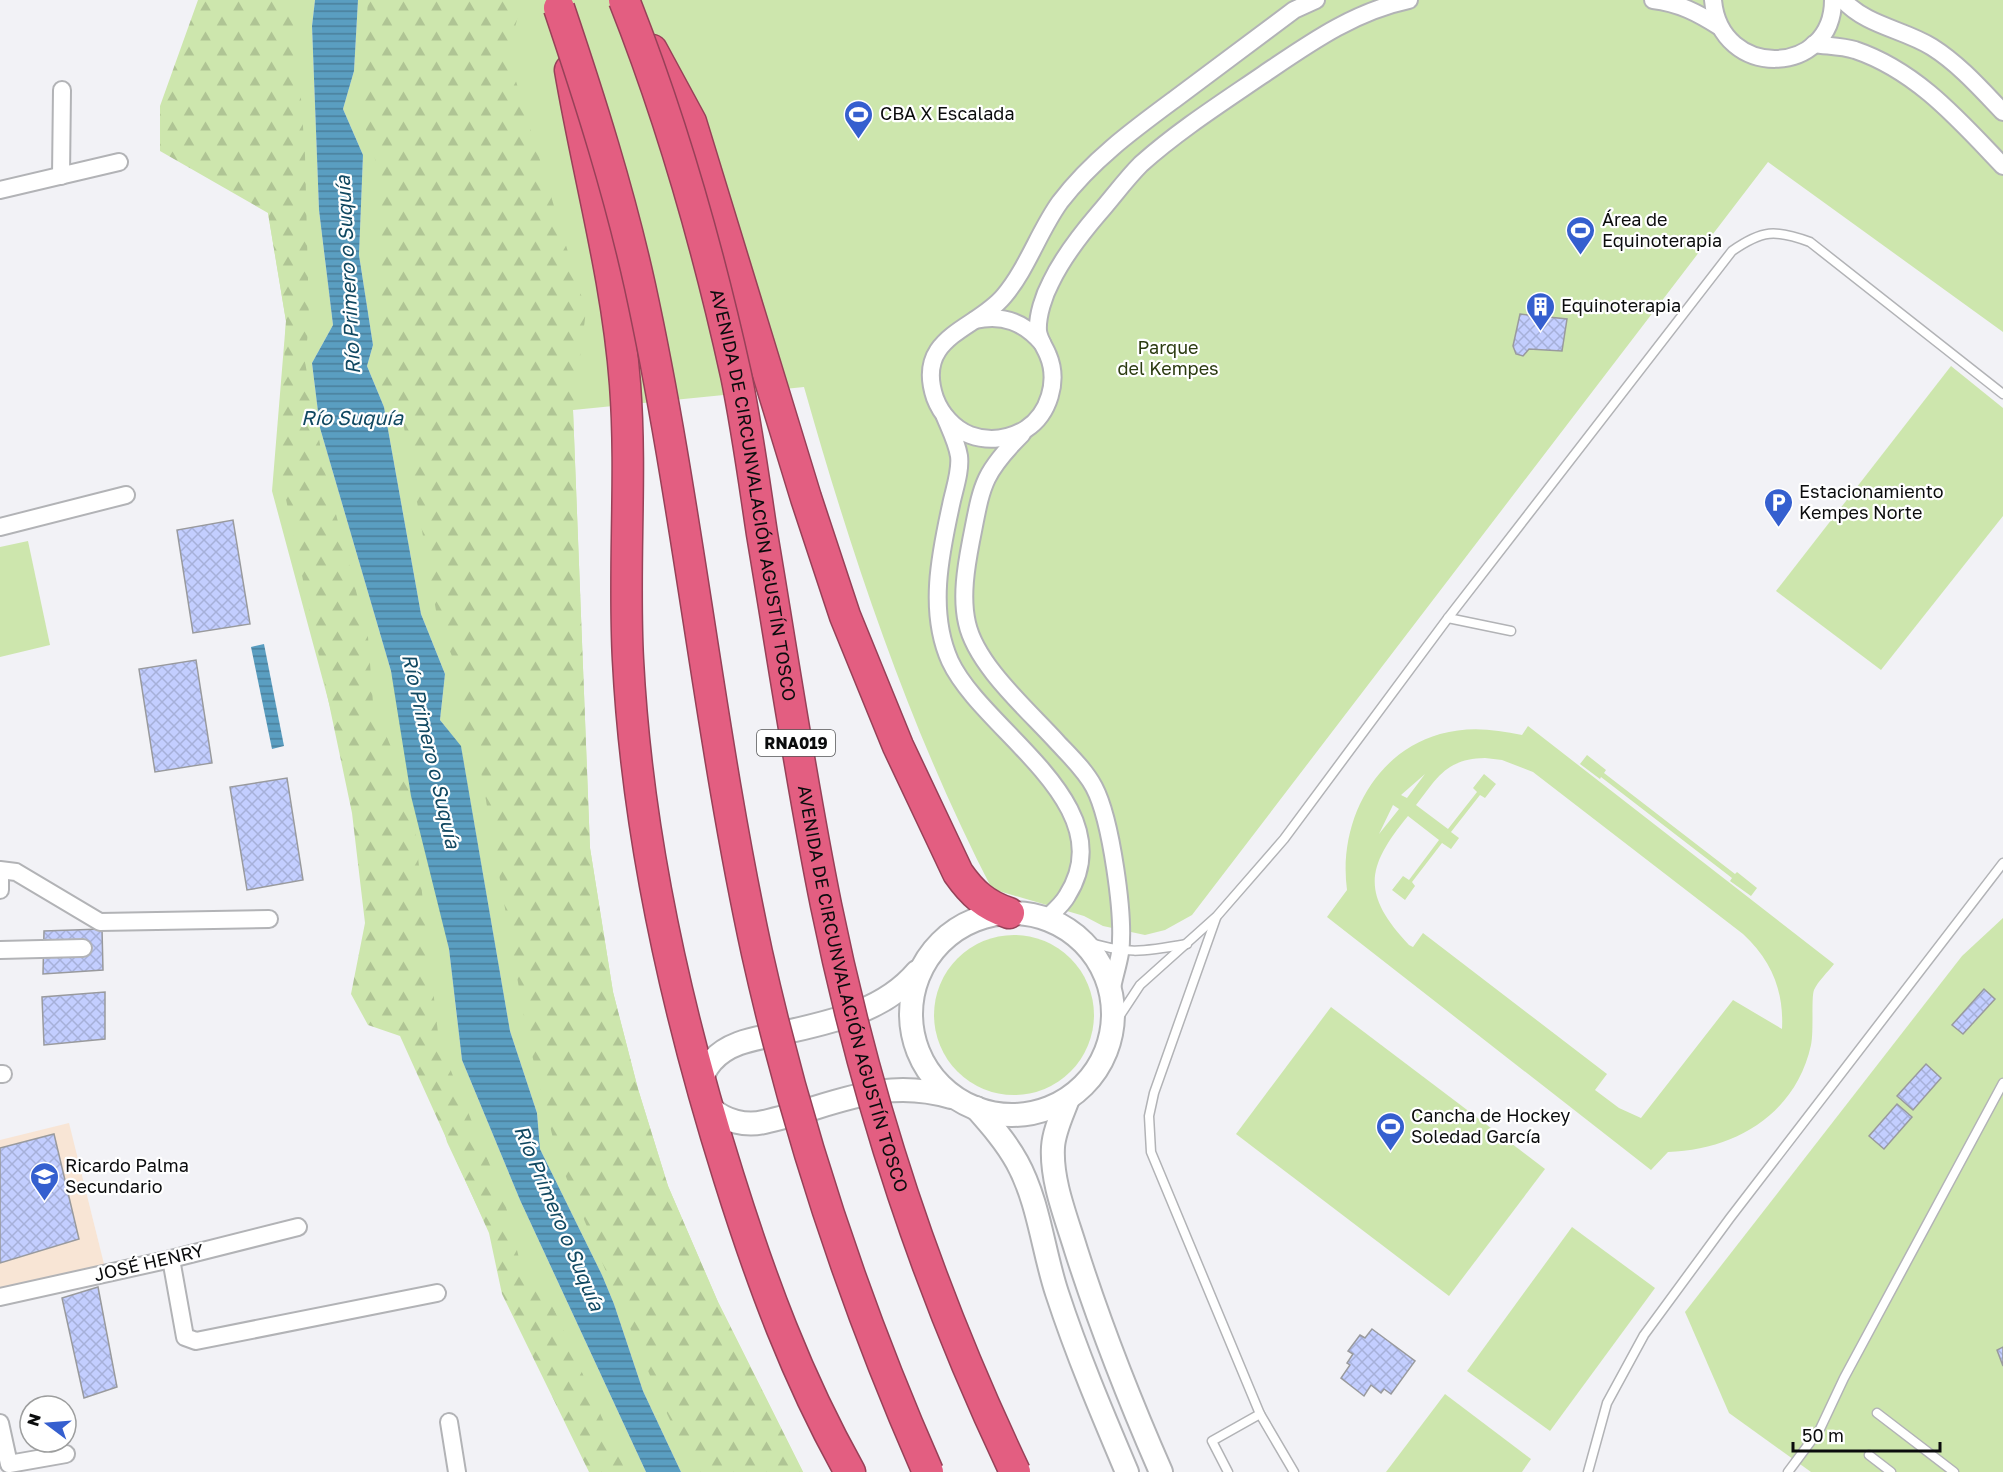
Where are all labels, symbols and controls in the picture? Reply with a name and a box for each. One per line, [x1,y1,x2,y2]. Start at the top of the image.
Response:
sports icon: CBA X Escalada [843,98,875,140]
place label: CBA X Escalada [880,102,1015,124]
water label: Río Primero o Suquía [330,174,364,375]
place label: Área de Equinoterapia [1602,208,1722,251]
sports icon: Área de Equinoterapia [1565,214,1597,256]
street label: AVENIDA DE CIRCUNVALACIÓN AGUSTÍN TOSCO [706,286,801,703]
building icon: Equinoterapia [1524,290,1556,332]
place label: Equinoterapia [1561,294,1681,316]
park label: Parque del Kempes [1117,336,1219,379]
water label: Río Suquía [301,405,404,429]
place label: Estacionamiento Kempes Norte [1799,480,1944,523]
parking icon: Estacionamiento Kempes Norte [1762,486,1794,528]
water label: Río Primero o Suquía [398,651,466,851]
road number: RNA019 [757,730,835,756]
street label: AVENIDA DE CIRCUNVALACIÓN AGUSTÍN TOSCO [794,783,913,1195]
place label: Cancha de Hockey Soledad García [1411,1104,1570,1147]
sports icon: Cancha de Hockey Soledad García [1374,1110,1406,1152]
water label: Río Primero o Suquía [510,1121,610,1315]
place label: Ricardo Palma Secundario [65,1154,189,1197]
school or university icon: Ricardo Palma Secundario [28,1160,60,1202]
street label: JOSÉ HENRY [92,1239,206,1285]
north arrow [18,1394,78,1454]
text: N [22,1411,45,1428]
scale bar [1793,1415,1940,1453]
text: 50 m [1802,1424,1844,1446]

